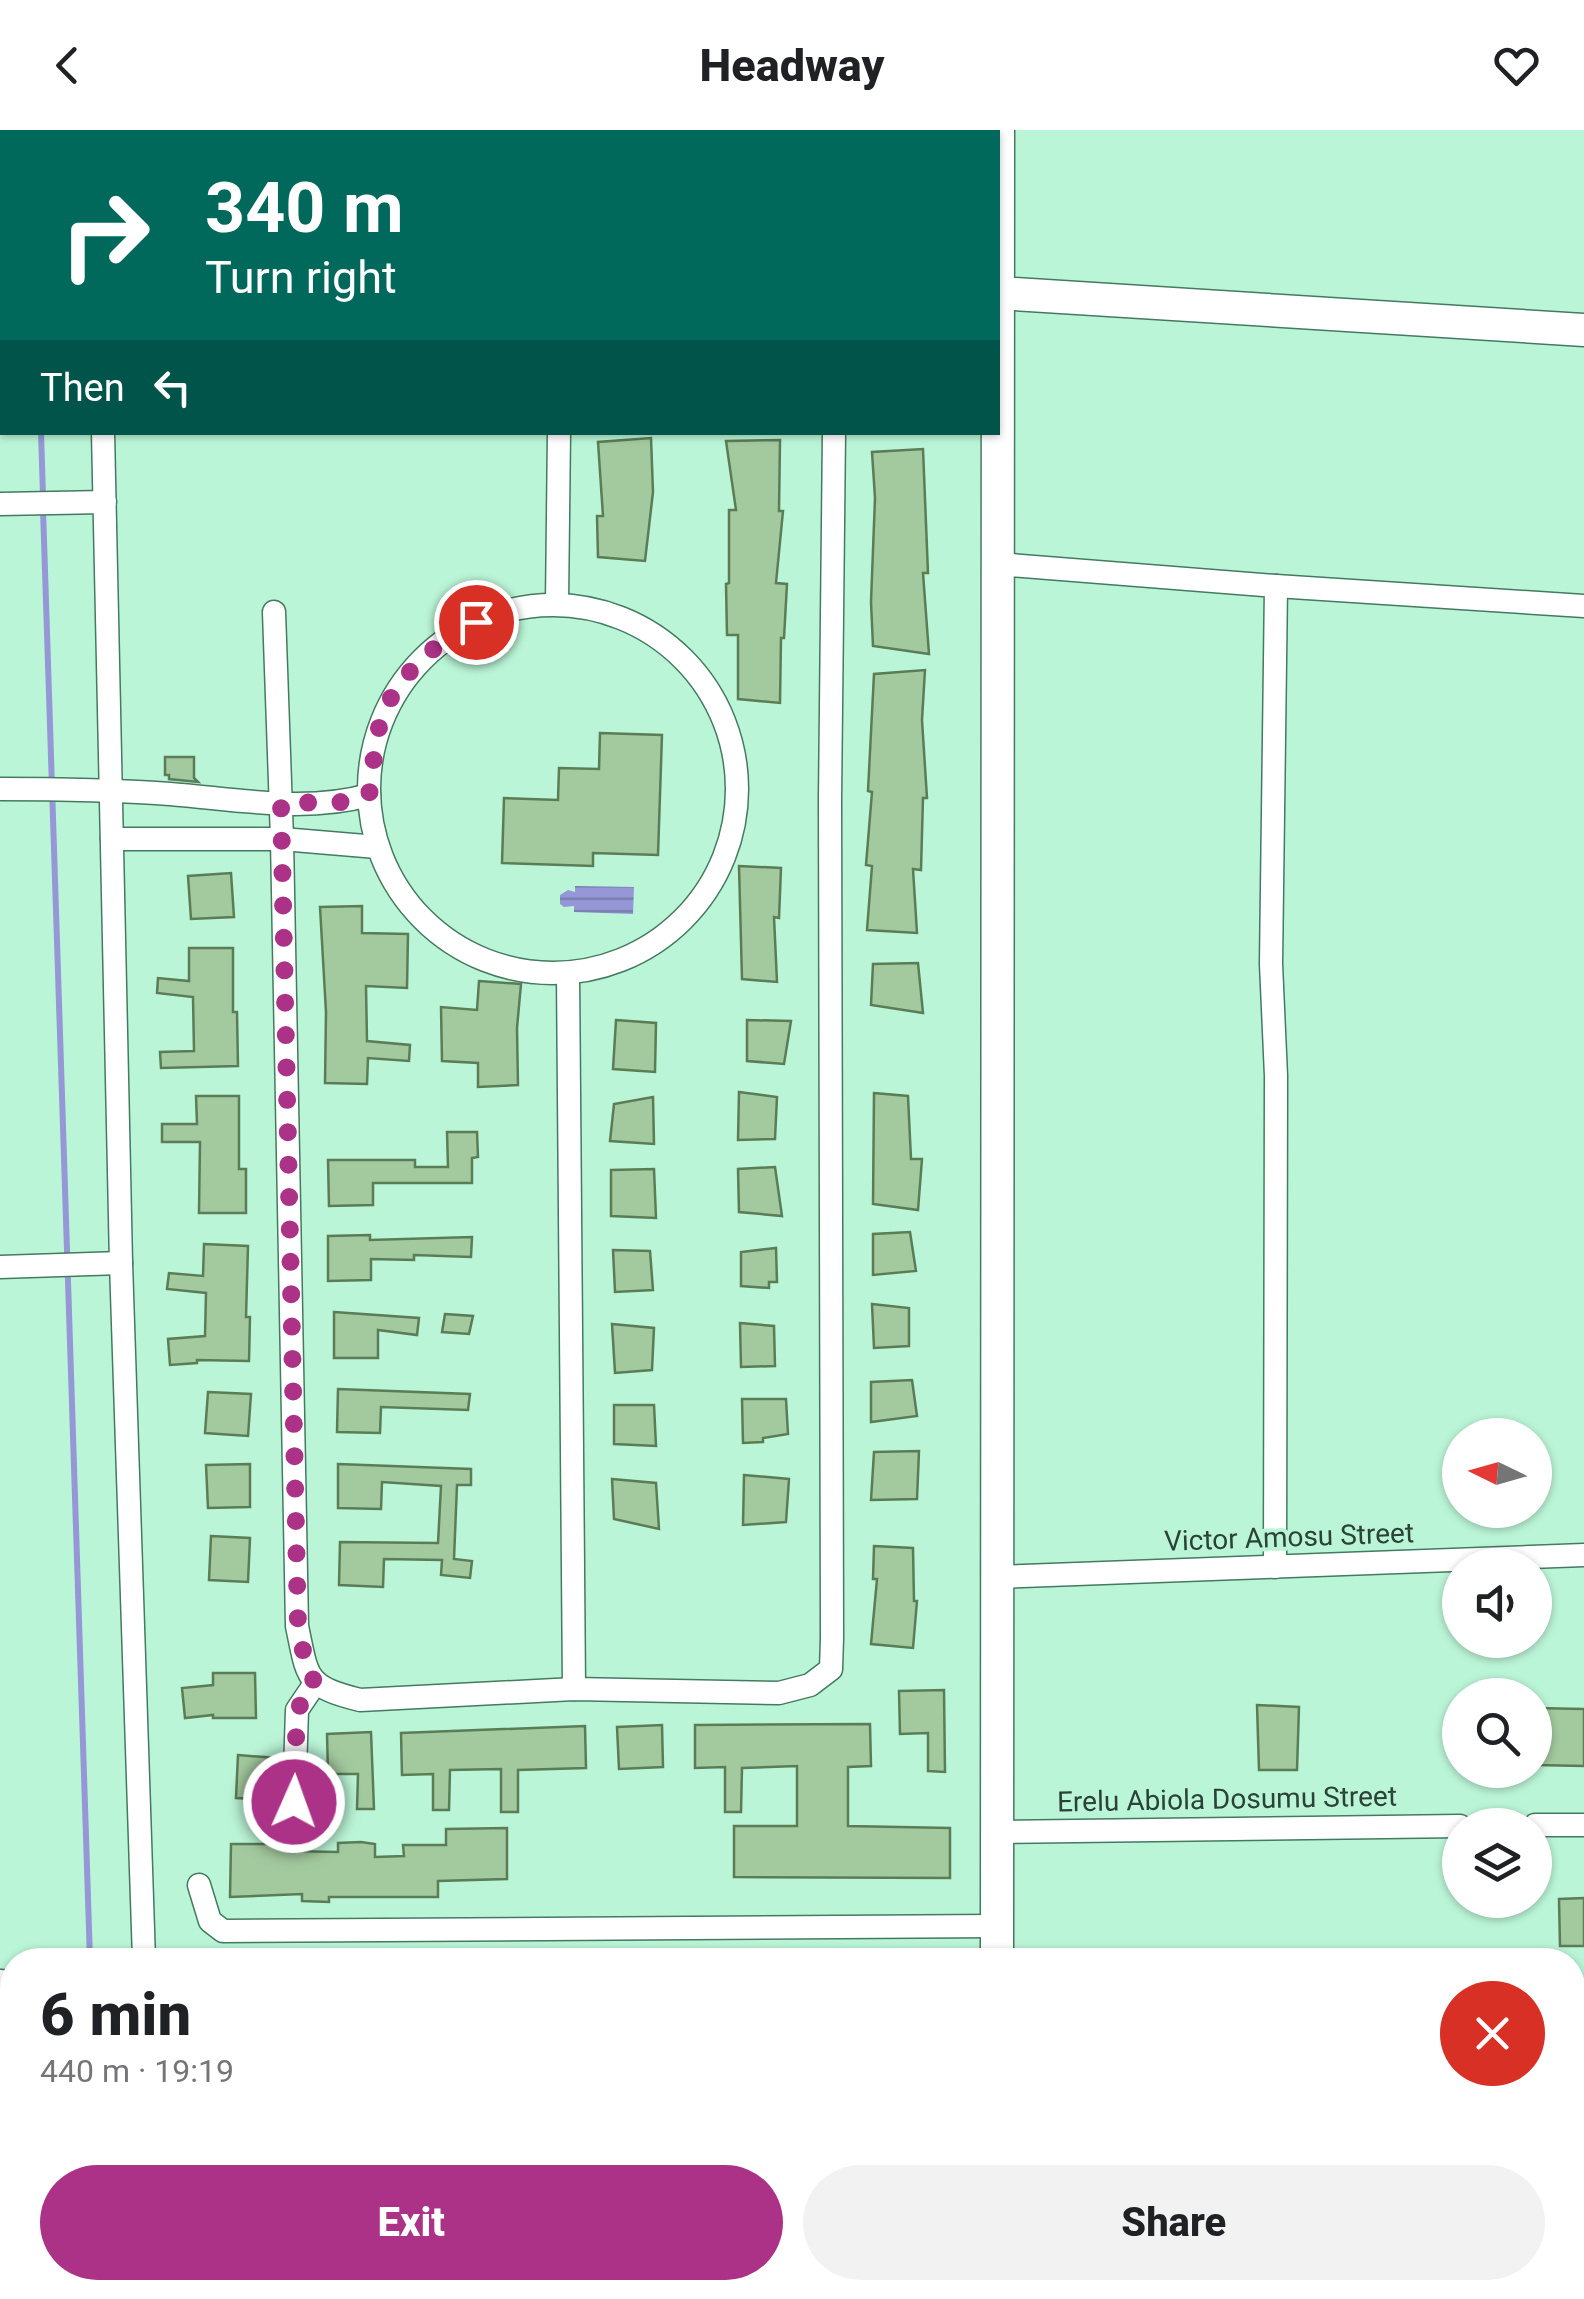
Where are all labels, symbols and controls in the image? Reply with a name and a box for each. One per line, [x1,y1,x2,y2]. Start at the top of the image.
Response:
icon: back [40,38,95,93]
icon: heart [1489,38,1544,93]
text: Headway [700,39,884,92]
text: 340 m [205,167,404,249]
icon: right [40,170,170,300]
text: Turn right [205,251,397,304]
icon: left [145,360,200,415]
text: Then [40,366,125,410]
pin [434,580,519,665]
icon: arrive [449,595,504,650]
north arrow [1442,1418,1552,1528]
map controls [1442,1418,1552,1918]
street label: Victor Amosu Street [1163,1516,1415,1558]
button: sound [1442,1548,1552,1658]
button: search [1442,1678,1552,1788]
position arrow [242,1750,346,1854]
street label: Erelu Abiola Dosumu Street [1057,1780,1397,1818]
button: layers [1442,1808,1552,1918]
text: 6 min [40,1979,191,2050]
button: close [1440,1981,1545,2086]
text: 440 m · 19:19 [40,2052,234,2090]
button: Exit [40,2165,783,2280]
button: Share [803,2165,1545,2280]

